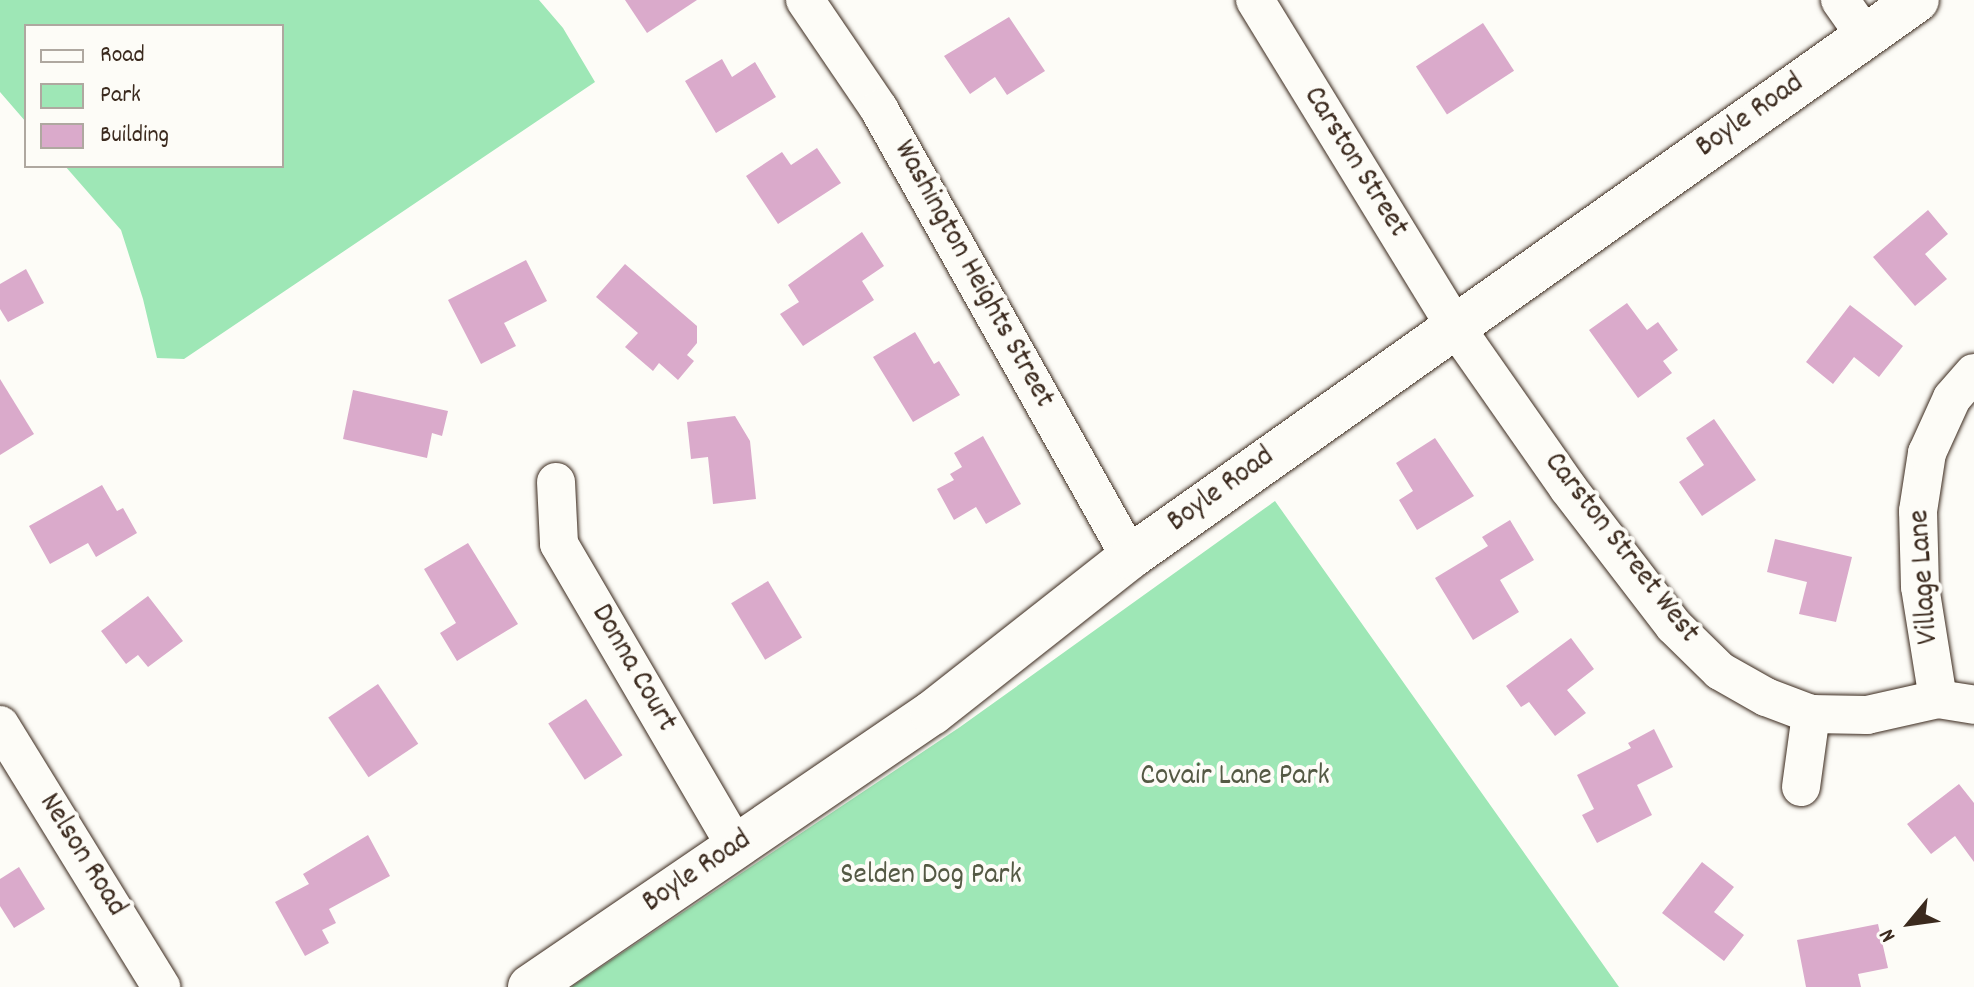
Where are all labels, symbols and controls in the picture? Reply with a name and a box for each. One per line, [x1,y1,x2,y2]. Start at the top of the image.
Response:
legend [24,24,284,168]
text: Road [100,39,145,73]
street label: Boyle Road [1690,67,1812,167]
text: Park [100,79,141,113]
street label: Carston Street [1294,81,1414,245]
text: Building [100,119,169,153]
street label: Washington Heights Street [884,135,1060,415]
street label: Boyle Road [1162,440,1282,542]
street label: Carston Street West [1534,447,1706,651]
street label: Village Lane [1903,508,1949,646]
street label: Donna Court [581,599,683,739]
park label: Covair Lane Park [1140,760,1330,796]
street label: Nelson Road [29,788,133,924]
street label: Boyle Road [637,824,759,922]
park label: Selden Dog Park [840,859,1022,895]
north arrow [1870,883,1950,963]
text: N [1872,923,1905,947]

